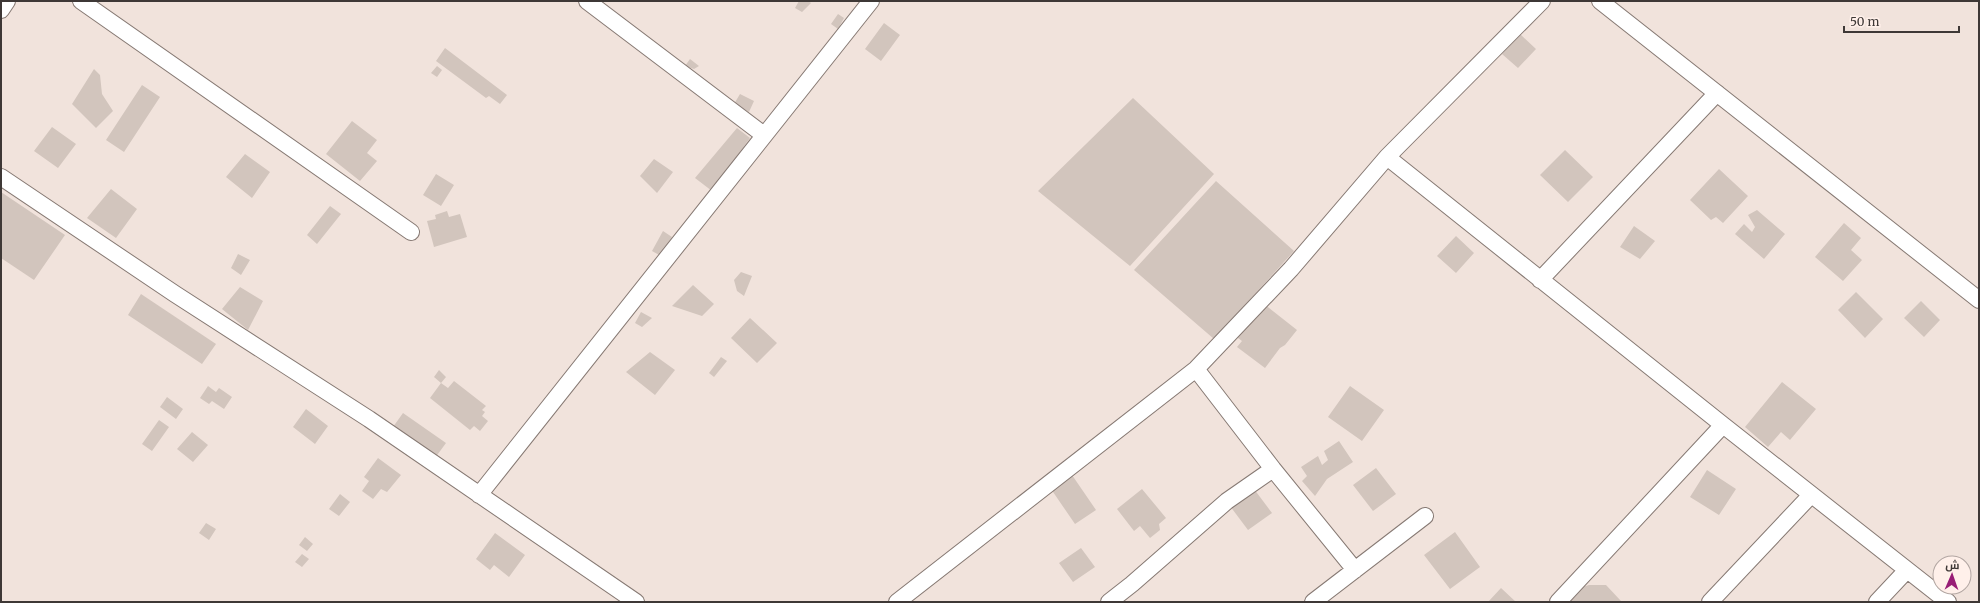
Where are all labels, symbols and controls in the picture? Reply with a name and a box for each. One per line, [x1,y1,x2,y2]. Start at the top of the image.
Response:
scale bar [1844,8,1959,34]
text: 50 m [1850,14,1879,29]
north arrow [1932,555,1972,595]
text: ش [1945,558,1960,572]

